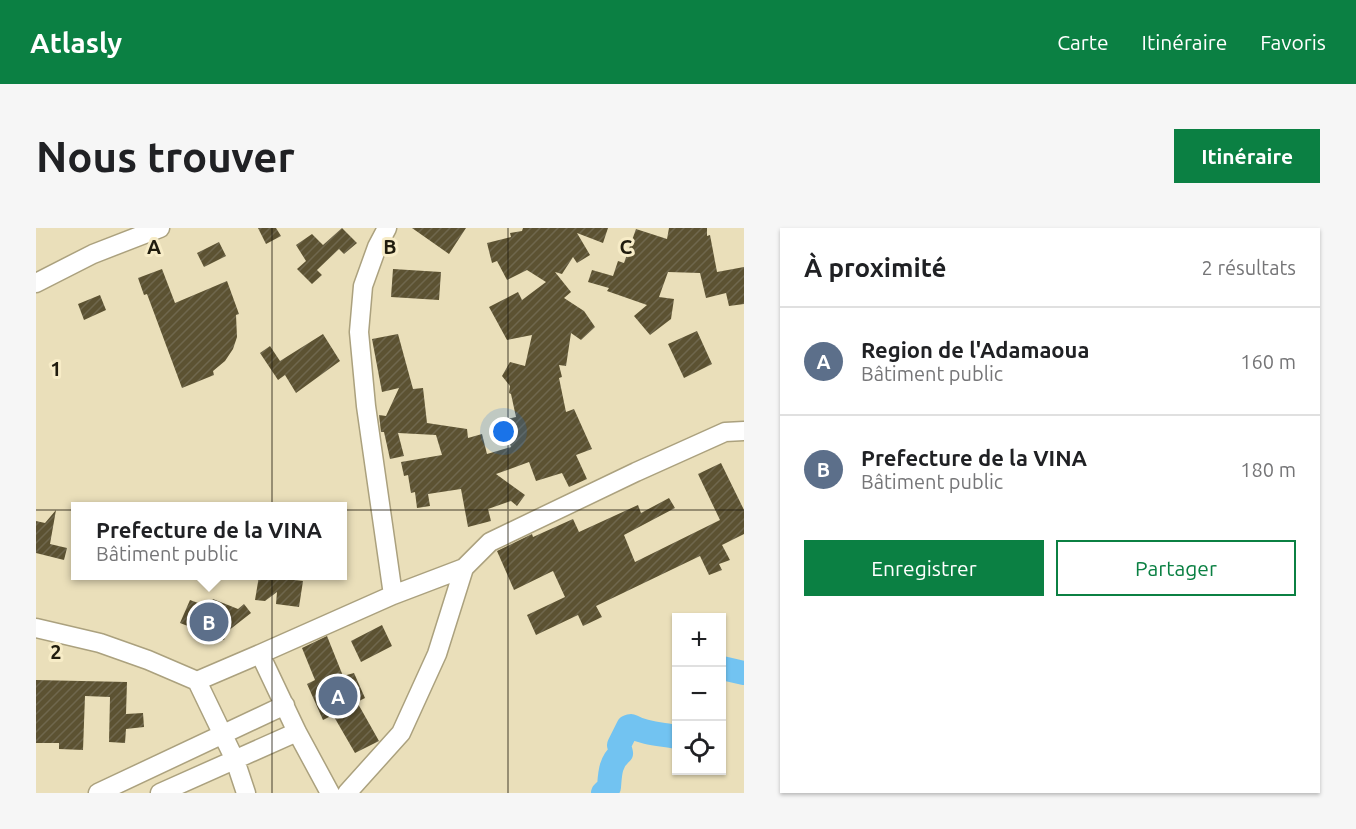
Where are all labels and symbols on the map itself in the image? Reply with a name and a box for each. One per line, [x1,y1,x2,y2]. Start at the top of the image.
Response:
text: A [147,235,161,258]
text: B [383,235,397,258]
text: C [620,235,633,258]
text: 1 [50,357,62,380]
your location [489,417,518,446]
pin: B [190,600,228,644]
text: 2 [50,640,62,663]
pin: A [318,674,358,718]

